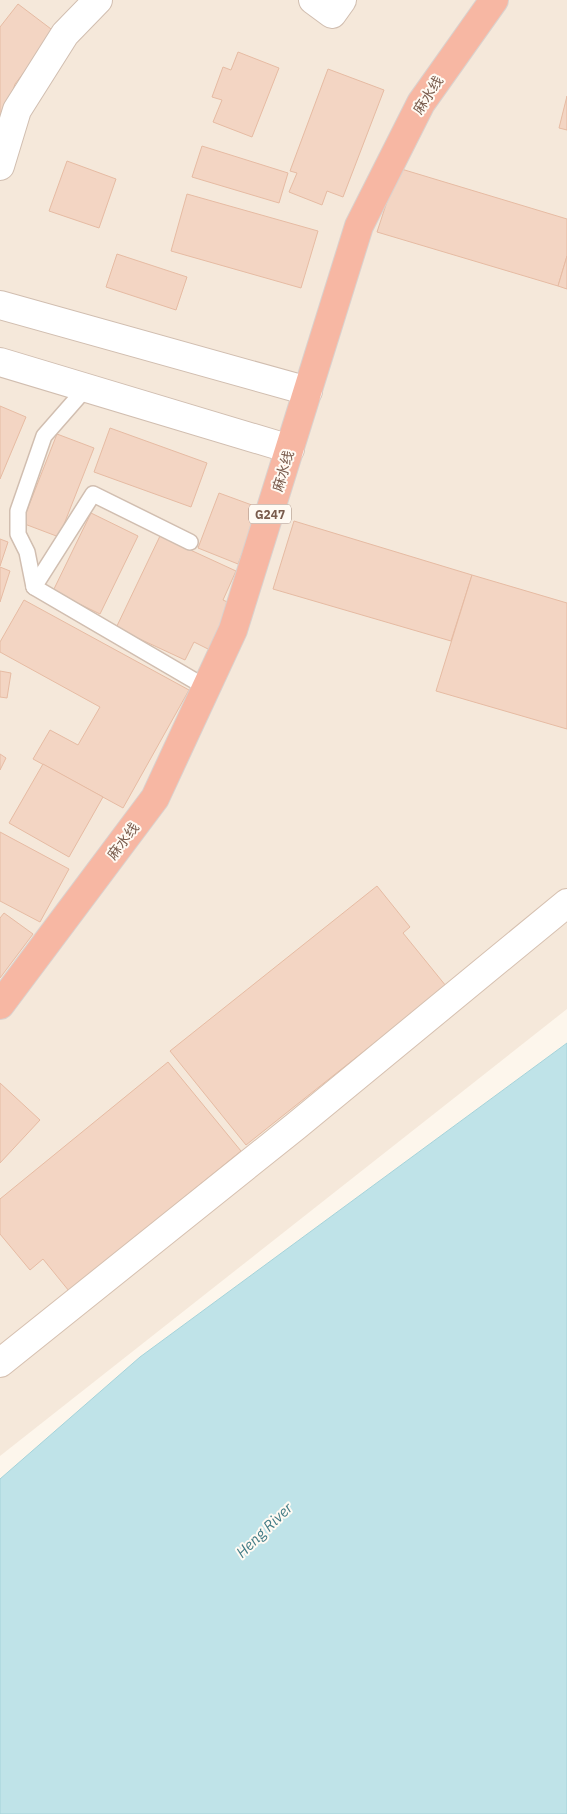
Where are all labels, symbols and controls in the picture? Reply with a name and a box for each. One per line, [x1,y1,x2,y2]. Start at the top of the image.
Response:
street label: 麻水线 [409,72,447,118]
street label: 麻水线 [268,448,298,494]
road number: G247 [249,504,291,524]
street label: 麻水线 [103,819,143,863]
water label: Heng River [232,1498,297,1562]

